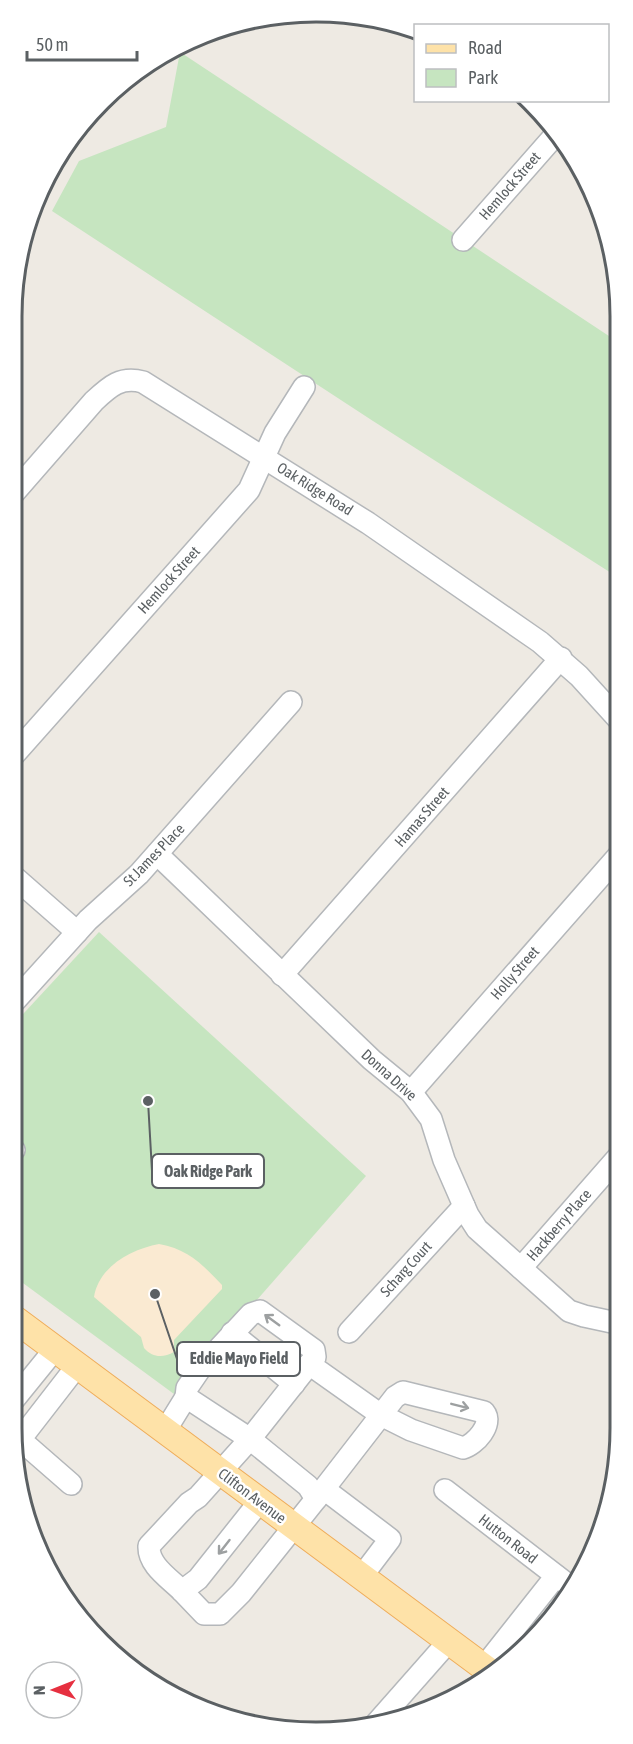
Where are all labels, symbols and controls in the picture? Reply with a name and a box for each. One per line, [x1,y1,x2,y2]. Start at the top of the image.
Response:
scale bar [27,24,136,62]
legend [414,24,609,102]
text: 50 m [36,34,68,55]
text: Road [468,37,502,58]
text: Park [468,67,498,88]
street label: Hemlock Street [476,148,544,223]
street label: Oak Ridge Road [274,459,356,519]
street label: Hemlock Street [134,543,203,617]
street label: Hamas Street [391,783,452,850]
street label: St James Place [120,820,188,889]
street label: Holly Street [487,943,542,1003]
street label: Donna Drive [358,1046,420,1104]
callout: Oak Ridge Park [152,1154,264,1188]
text: Oak Ridge Park [164,1162,253,1180]
street label: Hackberry Place [523,1185,595,1264]
street label: Scharg Court [376,1238,435,1300]
one-way arrow [265,1314,281,1326]
callout: Eddie Mayo Field [177,1342,300,1376]
text: Eddie Mayo Field [190,1349,289,1367]
one-way arrow [450,1400,469,1412]
street label: Clifton Avenue [215,1465,290,1527]
street label: Hutton Road [476,1511,541,1567]
one-way arrow [217,1539,230,1555]
north arrow [24,1660,84,1720]
text: N [30,1685,48,1695]

